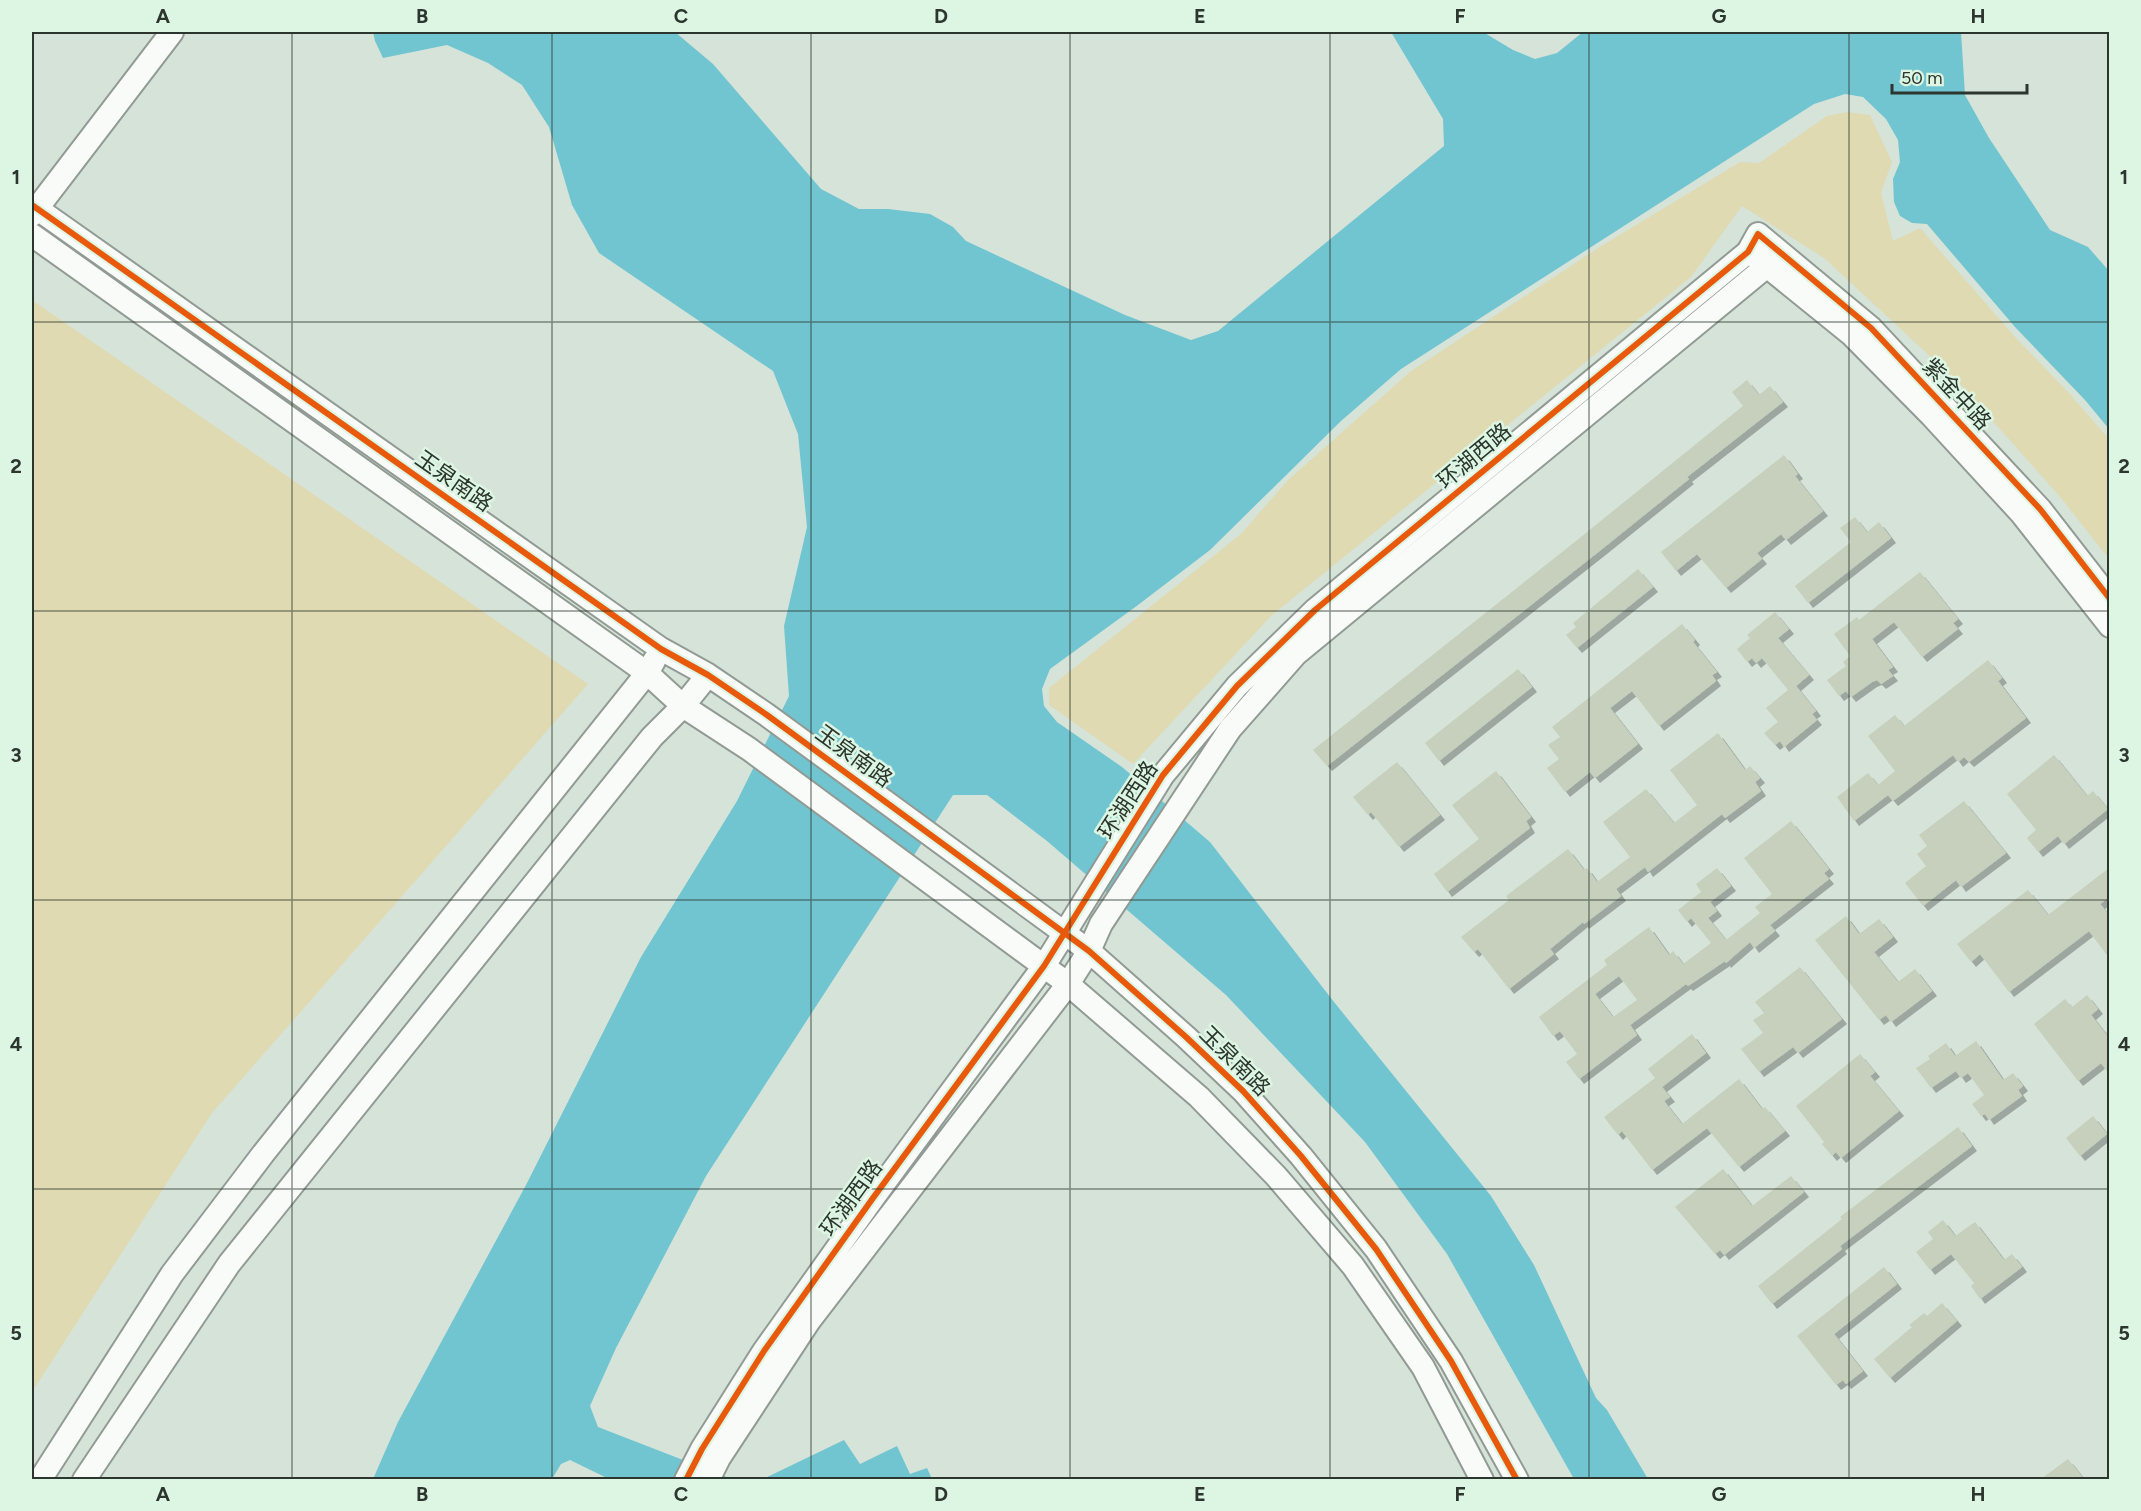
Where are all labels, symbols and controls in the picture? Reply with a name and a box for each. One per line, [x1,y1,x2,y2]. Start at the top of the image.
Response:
text: A [156,4,171,28]
text: B [416,4,428,28]
text: C [674,4,688,28]
text: D [934,4,948,28]
text: E [1194,4,1206,28]
text: F [1454,4,1466,28]
text: G [1712,4,1727,28]
text: H [1971,4,1986,28]
scale bar [1892,57,2027,95]
text: 50 m [1901,67,1943,89]
text: 1 [12,165,20,189]
text: 1 [2120,165,2128,189]
street label: 紫金中路 [1917,353,1997,435]
street label: 环湖西路 [1432,417,1516,495]
street label: 玉泉南路 [410,445,498,517]
text: 2 [10,454,22,478]
text: 2 [2118,454,2130,478]
street label: 玉泉南路 [810,719,898,793]
text: 3 [10,743,22,767]
text: 3 [2118,743,2130,767]
street label: 环湖西路 [1093,756,1163,844]
street label: 玉泉南路 [1194,1020,1276,1102]
text: 4 [10,1032,23,1056]
text: 4 [2118,1032,2131,1056]
street label: 环湖西路 [814,1154,888,1242]
text: 5 [10,1321,22,1345]
text: 5 [2118,1321,2130,1345]
text: A [156,1482,171,1506]
text: B [416,1482,428,1506]
text: C [674,1482,688,1506]
text: D [934,1482,948,1506]
text: E [1194,1482,1206,1506]
text: F [1454,1482,1466,1506]
text: G [1712,1482,1727,1506]
text: H [1971,1482,1986,1506]

